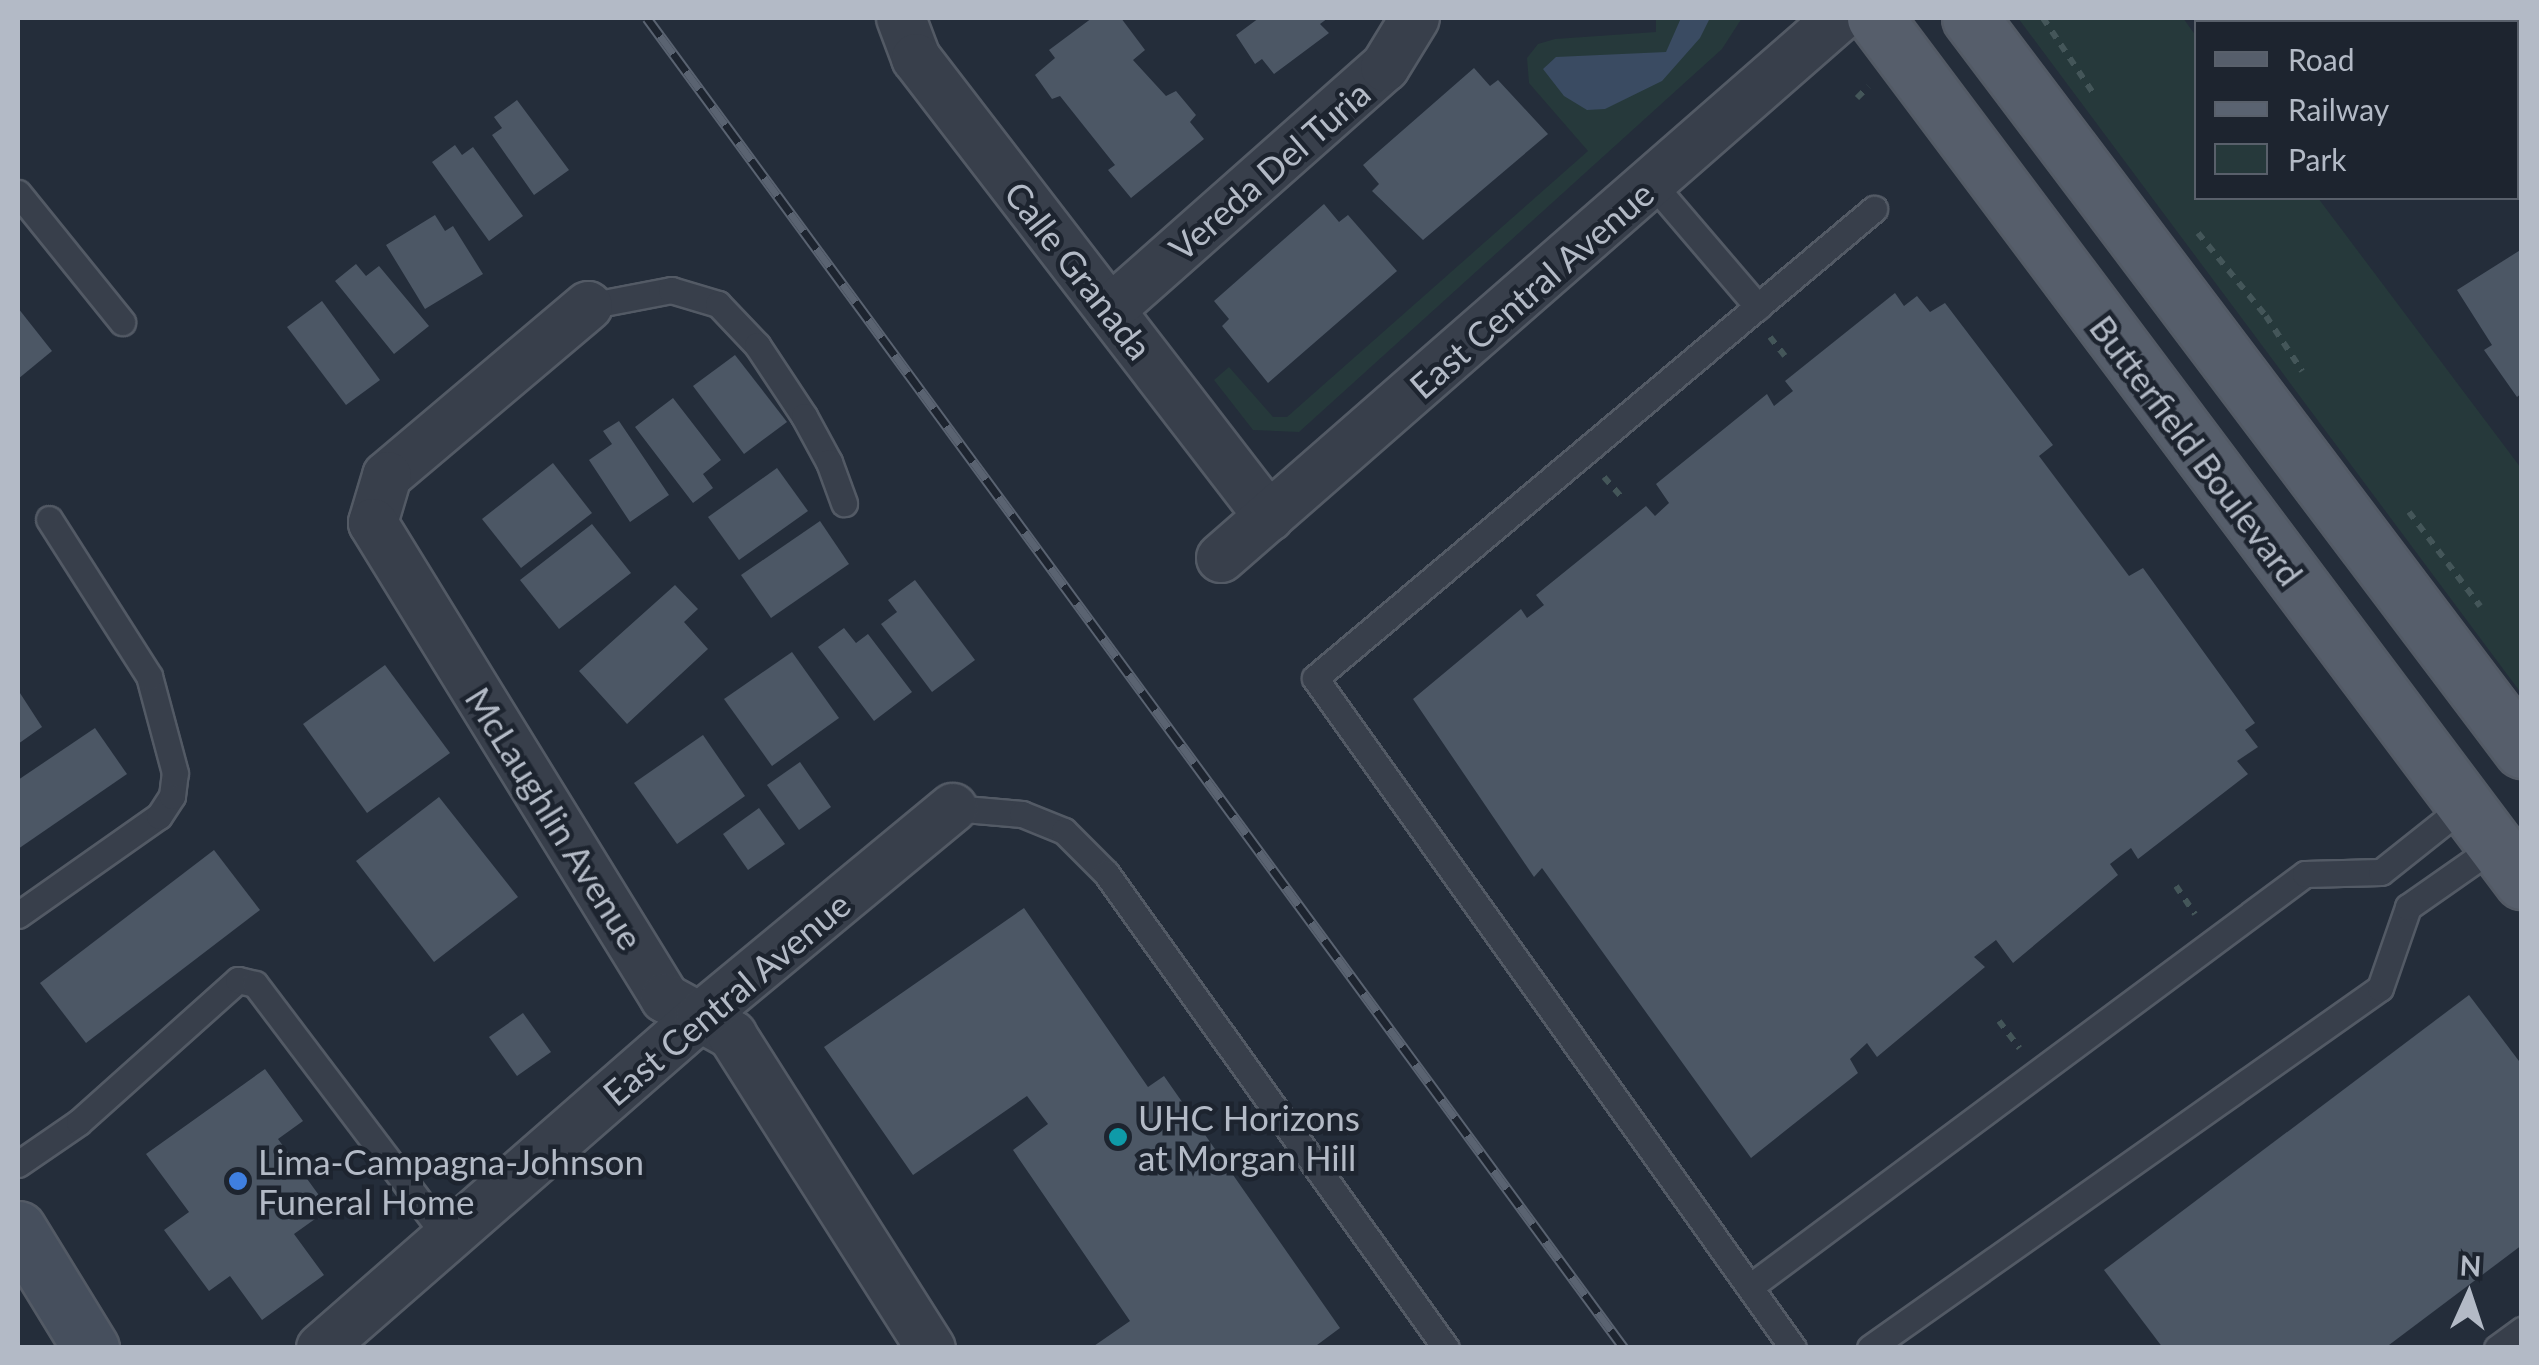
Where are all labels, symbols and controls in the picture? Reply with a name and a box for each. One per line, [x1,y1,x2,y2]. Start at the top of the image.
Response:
legend [2194,20,2519,200]
text: Road [2288,41,2355,77]
street label: Vereda Del Turia [1160,71,1378,269]
text: Railway [2288,91,2389,127]
text: Park [2288,141,2347,177]
street label: East Central Avenue [1400,171,1662,407]
street label: Calle Granada [997,173,1161,367]
street label: Butterfield Boulevard [2082,307,2312,593]
street label: McLaughlin Avenue [457,679,653,957]
street label: East Central Avenue [594,882,858,1114]
place label: UHC Horizons at Morgan Hill [1138,1096,1360,1178]
marker: UHC Horizons at Morgan Hill [1107,1126,1129,1148]
place label: Lima-Campagna-Johnson Funeral Home [258,1140,644,1222]
marker: Lima-Campagna-Johnson Funeral Home [227,1170,249,1192]
north arrow [2419,1245,2519,1345]
text: N [2459,1247,2482,1283]

